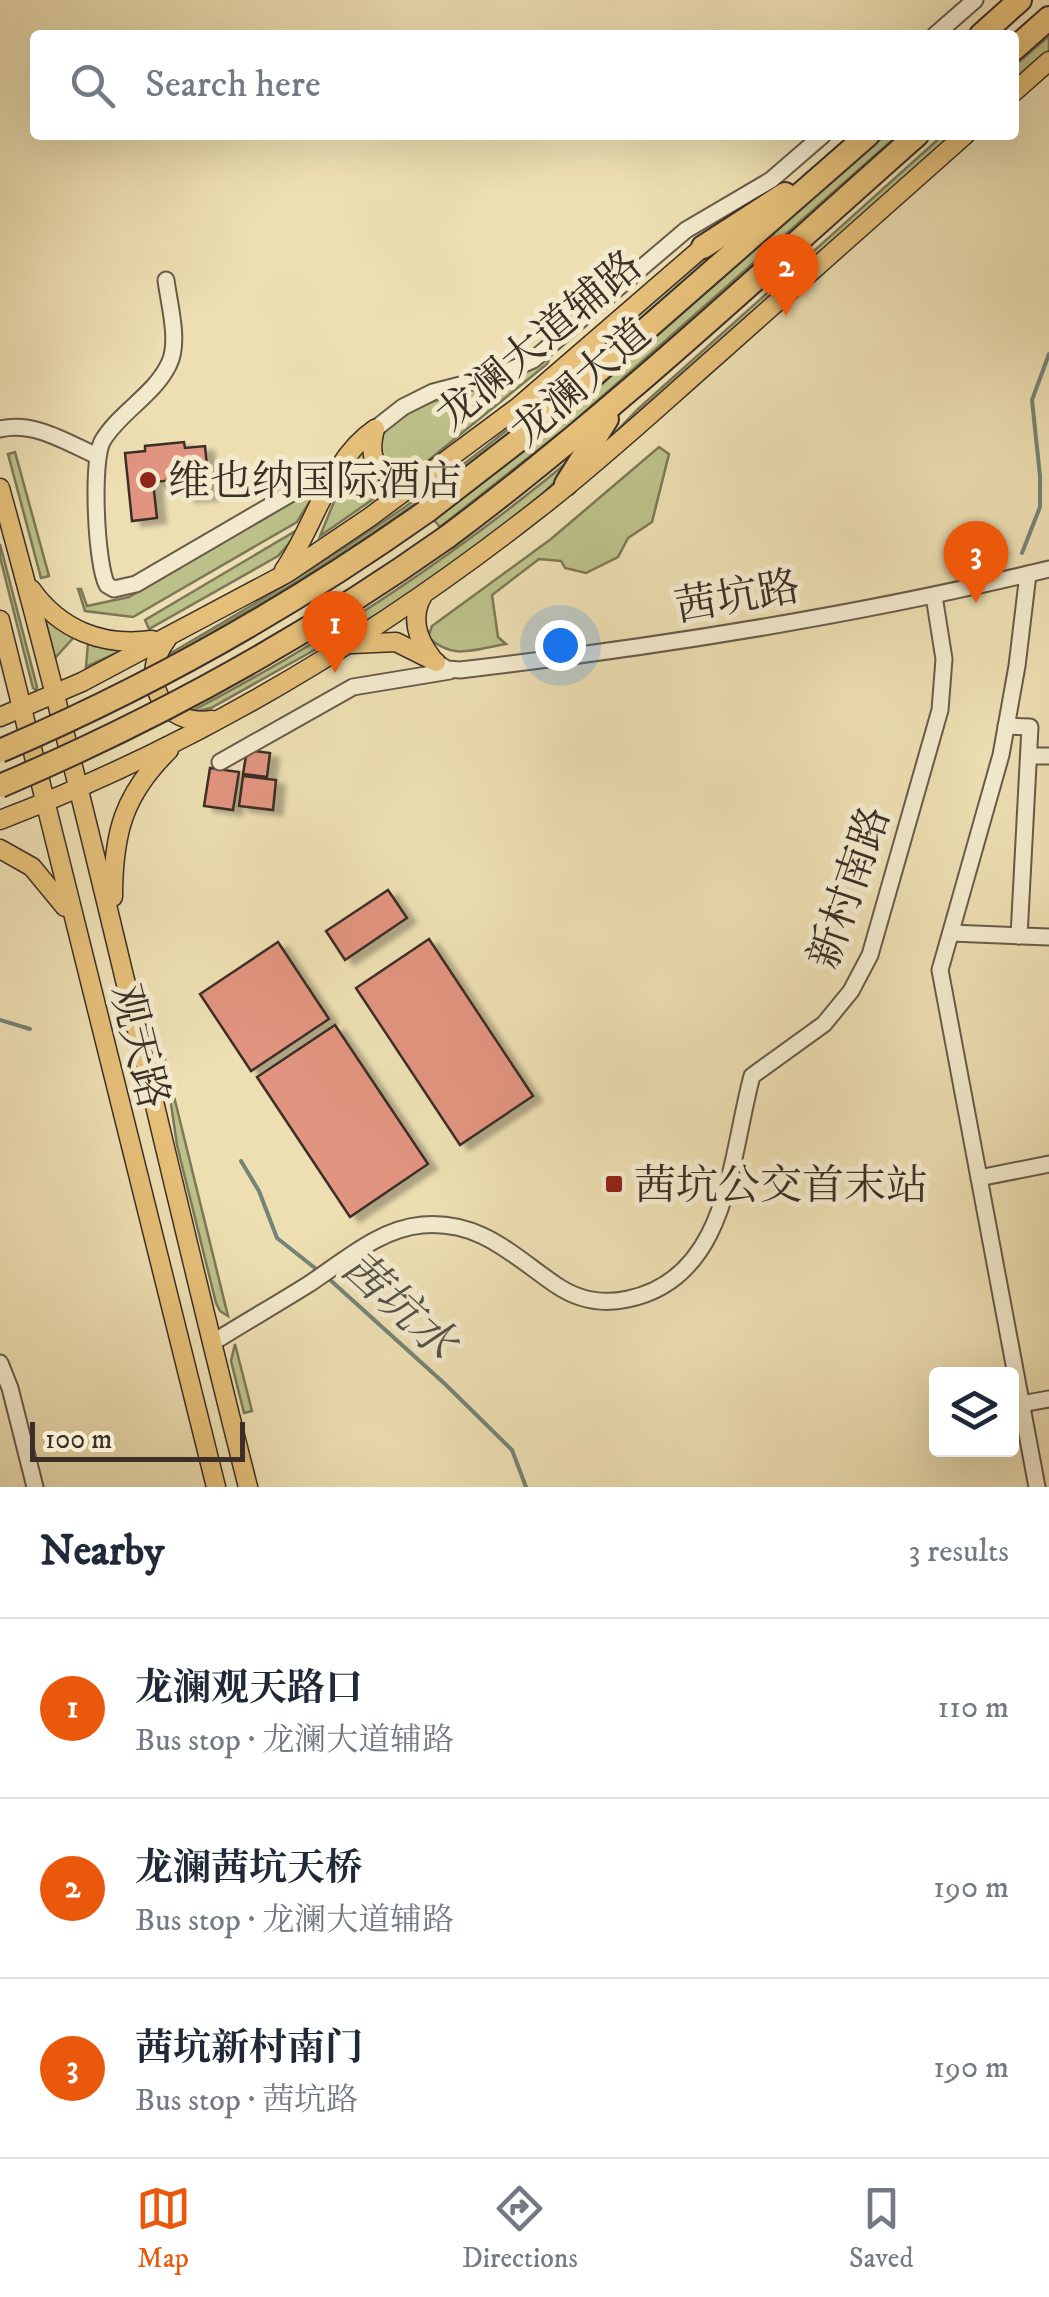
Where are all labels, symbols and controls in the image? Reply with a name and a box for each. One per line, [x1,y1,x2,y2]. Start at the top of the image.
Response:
search box [30,30,1019,140]
icon: search [65,58,120,113]
text: Search here [145,61,321,109]
pin: 2 [754,234,818,316]
street label: 龙澜大道辅路 [425,239,651,439]
street label: 龙澜大道 [500,307,660,455]
place label: 维也纳国际酒店 [168,457,462,509]
marker: 维也纳国际酒店 [137,469,159,491]
pin: 3 [944,520,1008,603]
street label: 茜坑路 [671,561,804,635]
pin: 1 [302,590,368,673]
your location [535,620,586,671]
street label: 新村南路 [799,800,903,976]
street label: 观天路 [98,979,179,1114]
place label: 茜坑公交首末站 [634,1161,928,1213]
marker: 茜坑公交首末站 [603,1173,625,1195]
water label: 茜坑水 [329,1240,470,1375]
map controls [929,1367,1019,1457]
button: layers [929,1367,1019,1457]
scale bar [30,1417,245,1462]
text: 100 m [45,1422,112,1457]
text: Nearby [40,1526,164,1578]
text: 3 results [908,1532,1009,1572]
text: 龙澜观天路口 [135,1665,363,1713]
text: 1 [67,1688,78,1728]
text: 110 m [937,1688,1009,1728]
text: Bus stop · 龙澜大道辅路 [135,1721,454,1761]
text: 龙澜茜坑天桥 [135,1845,363,1893]
text: 2 [65,1868,80,1908]
text: 190 m [933,1868,1009,1908]
text: Bus stop · 龙澜大道辅路 [135,1901,454,1941]
text: 茜坑新村南门 [135,2025,363,2073]
text: 3 [67,2048,78,2088]
text: 190 m [933,2048,1009,2088]
text: Bus stop · 茜坑路 [135,2081,358,2121]
tab: Map [136,2181,191,2276]
tab: Directions [462,2181,578,2276]
tab: Saved [849,2181,913,2276]

